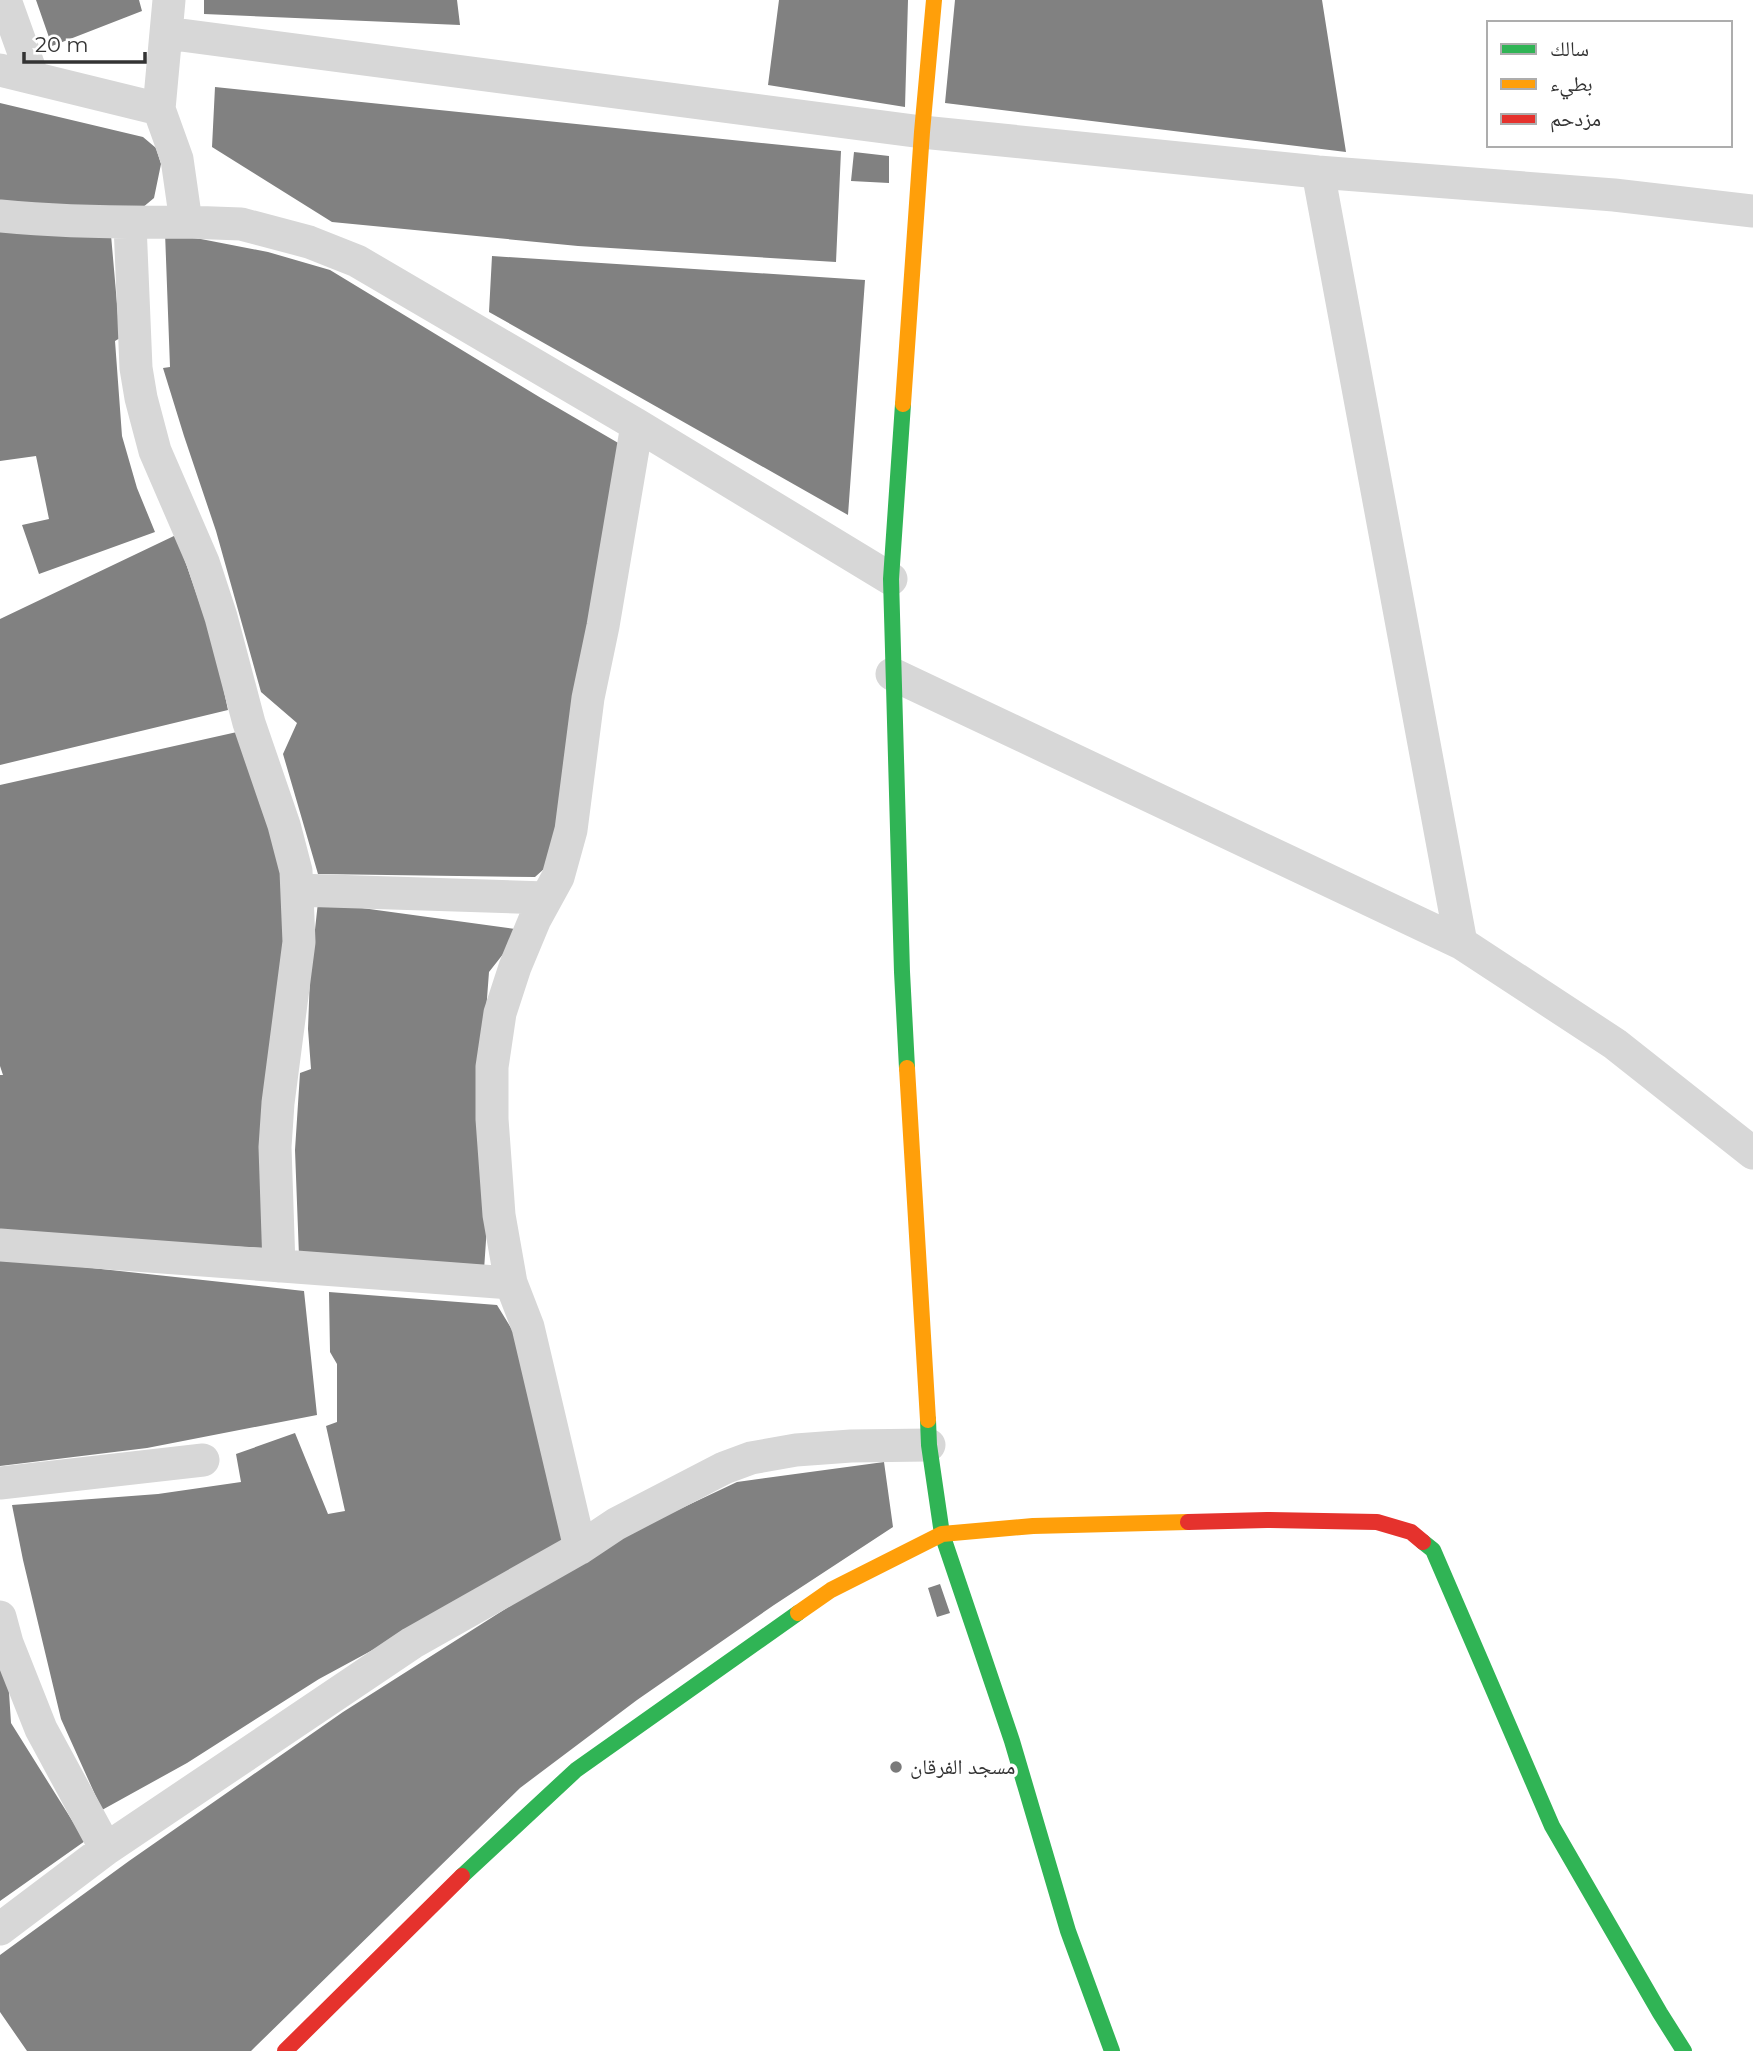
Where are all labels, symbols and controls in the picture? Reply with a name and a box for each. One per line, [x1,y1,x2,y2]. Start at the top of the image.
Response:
scale bar [24,21,145,65]
legend [1487,21,1732,147]
text: 20 m [35,32,89,57]
text: سالك [1550,36,1589,61]
text: بطيء [1550,71,1593,100]
text: مزدحم [1550,106,1601,133]
place label: مسجد الفرقان [910,1754,1015,1779]
marker: مسجد الفرقان [888,1759,904,1775]

